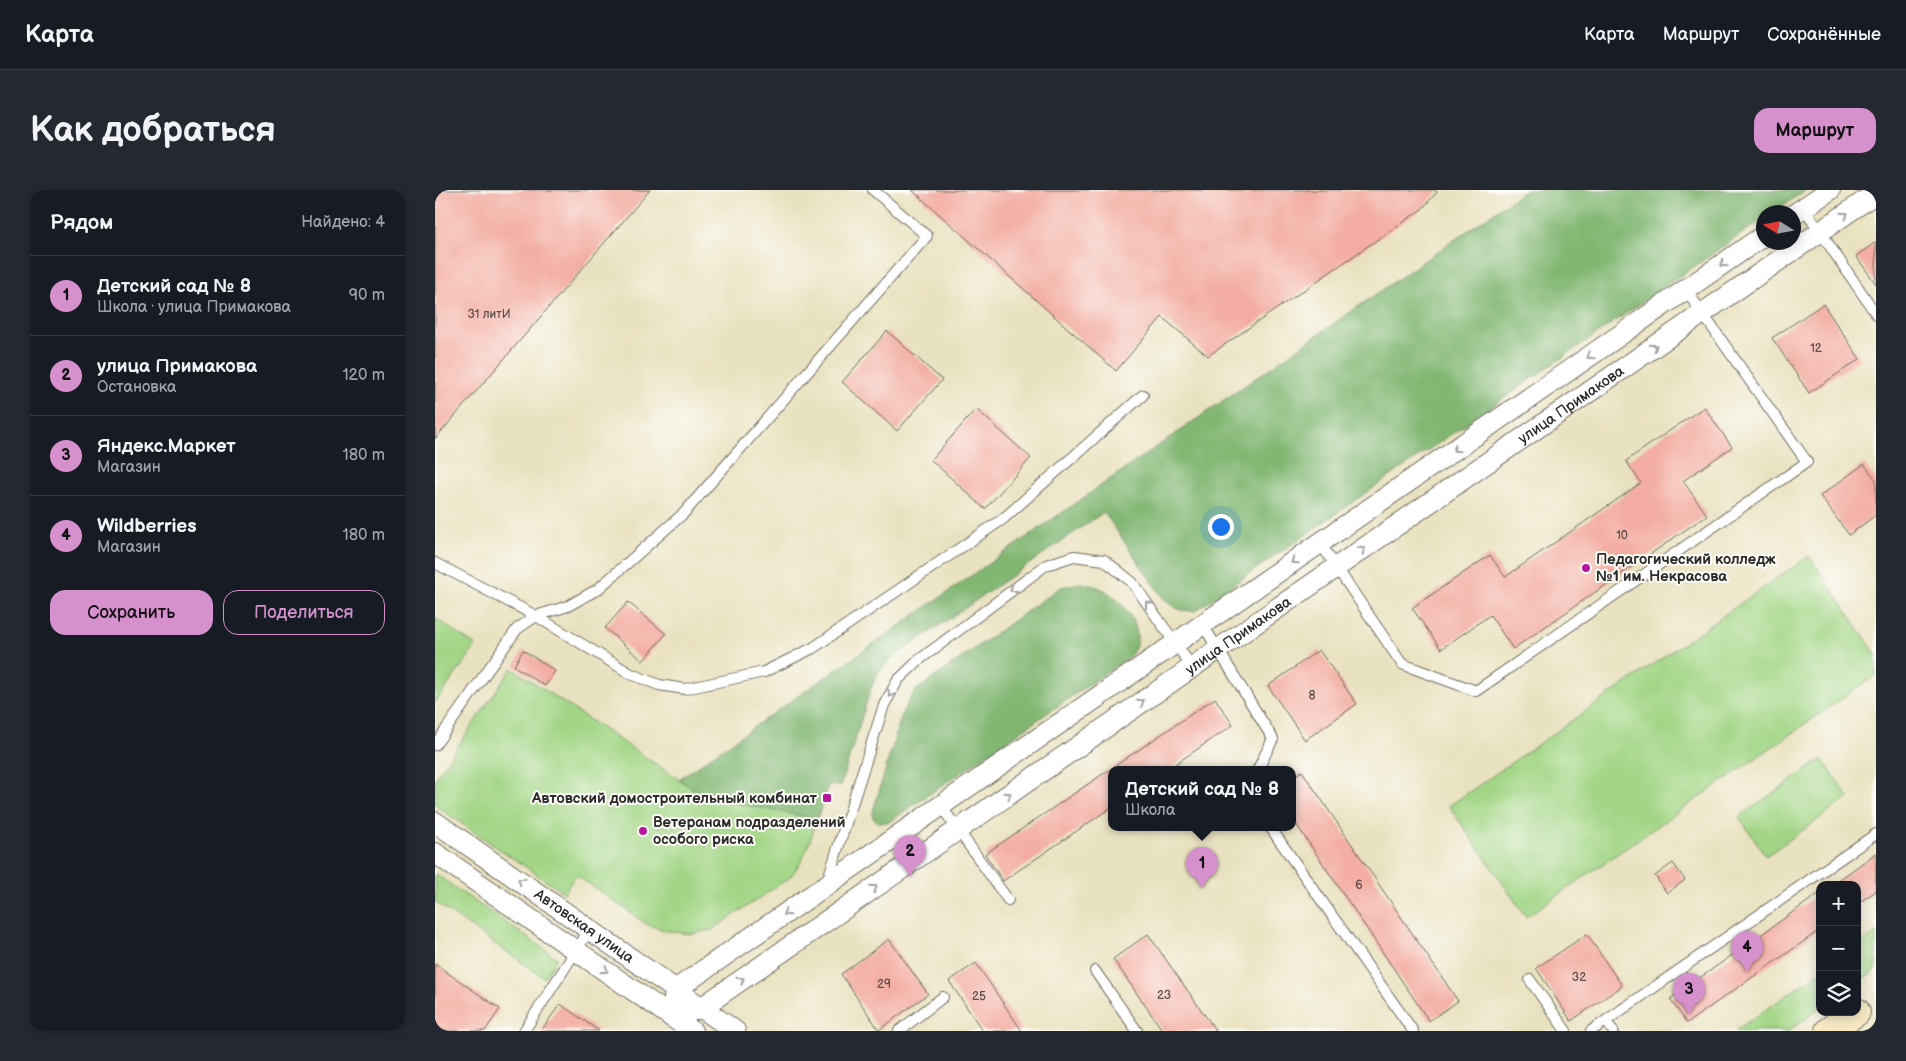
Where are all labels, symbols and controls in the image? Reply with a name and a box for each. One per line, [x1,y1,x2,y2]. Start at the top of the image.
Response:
text: Карта [25,20,94,49]
text: Карта [1584,24,1635,45]
text: Маршрут [1663,24,1739,45]
text: Сохранённые [1767,24,1881,45]
button: Маршрут [1754,108,1876,153]
text: Как добраться [30,109,276,152]
north arrow [1756,205,1801,250]
text: Рядом [50,210,113,235]
one-way arrow [1839,212,1848,221]
text: Найдено: 4 [301,213,385,232]
one-way arrow [1720,258,1729,267]
text: Детский сад № 8 [97,275,251,298]
text: 1 [63,286,69,305]
text: 90 m [349,286,385,305]
text: Школа · улица Примакова [97,298,291,317]
house number: 31 литИ [467,307,511,322]
house number: 12 [1810,341,1822,356]
one-way arrow [1648,344,1657,353]
one-way arrow [1586,350,1596,359]
text: улица Примакова [97,355,257,378]
street label: улица Примакова [1514,362,1628,448]
text: 2 [61,366,71,385]
text: 120 m [342,366,385,385]
text: Остановка [97,378,176,397]
text: Яндекс.Маркет [97,435,236,458]
one-way arrow [1452,443,1462,452]
text: 3 [61,446,71,465]
text: 180 m [343,446,385,465]
text: Магазин [97,458,161,477]
your location [1208,514,1234,540]
text: Wildberries [97,515,197,538]
text: 4 [61,526,71,545]
text: 180 m [343,526,385,545]
house number: 10 [1616,528,1628,543]
text: Магазин [97,538,161,557]
one-way arrow [1356,547,1366,556]
place label: Педагогический колледж №1 им. Некрасова [1596,550,1776,586]
one-way arrow [1290,555,1300,564]
marker: Педагогический колледж №1 им. Некрасова [1580,562,1592,574]
one-way arrow [1009,583,1019,592]
button: Сохранить [50,590,213,635]
button: Поделиться [223,590,385,635]
street label: улица Примакова [1182,592,1295,679]
one-way arrow [1145,601,1153,610]
one-way arrow [887,688,897,697]
house number: 8 [1309,688,1316,703]
one-way arrow [1135,699,1145,708]
popup [1108,766,1296,831]
text: Детский сад № 8 [1125,778,1279,801]
place label: Автовский домостроительный комбинат [531,789,818,808]
marker: Автовский домостроительный комбинат [821,792,833,804]
one-way arrow [1002,792,1012,801]
text: Школа [1125,801,1175,820]
place label: Ветеранам подразделений особого риска [653,813,845,849]
marker: Ветеранам подразделений особого риска [637,825,649,837]
pin: 2 [894,835,926,876]
pin: 1 [1186,847,1218,888]
one-way arrow [517,878,527,887]
house number: 6 [1355,878,1363,893]
map controls [1816,881,1861,1016]
button: + [1816,881,1861,926]
street label: Автовская улица [530,885,638,968]
one-way arrow [868,885,878,894]
one-way arrow [782,907,791,917]
button: − [1816,926,1861,971]
pin: 4 [1731,931,1763,972]
one-way arrow [599,964,609,973]
house number: 32 [1572,970,1586,985]
button: layers [1816,971,1861,1016]
pin: 3 [1673,973,1705,1014]
one-way arrow [735,977,744,986]
house number: 29 [877,977,891,992]
house number: 23 [1157,988,1171,1003]
house number: 25 [972,989,986,1004]

